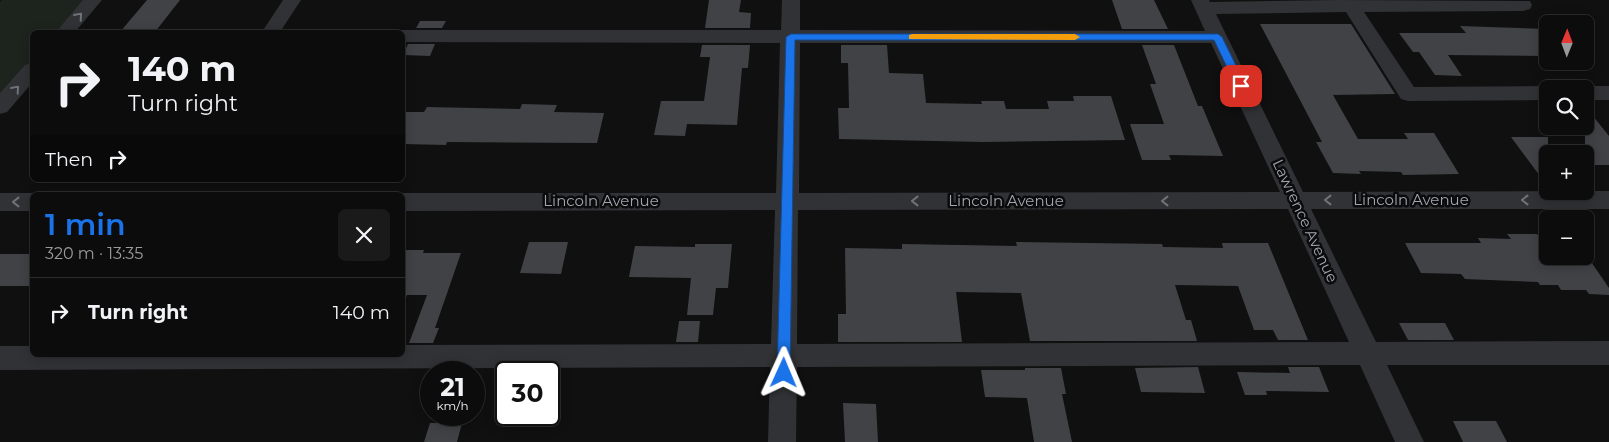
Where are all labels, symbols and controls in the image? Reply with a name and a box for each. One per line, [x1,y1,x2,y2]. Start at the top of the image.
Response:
one-way arrow [74,13,83,22]
north arrow [1539,15,1594,70]
map controls [1539,15,1594,265]
text: 140 m [128,47,236,90]
icon: right [45,50,110,115]
pin [1220,65,1262,107]
icon: arrive [1227,72,1255,100]
button: search [1539,80,1594,135]
one-way arrow [11,85,20,94]
text: Turn right [128,90,238,117]
icon: right [103,145,131,173]
button: + [1539,145,1594,200]
text: Then [45,148,93,171]
street label: Lawrence Avenue [1269,156,1342,285]
street label: Lincoln Avenue [1353,190,1469,209]
street label: Lincoln Avenue [543,191,659,210]
street label: Lincoln Avenue [948,191,1064,210]
one-way arrow [1324,195,1332,205]
one-way arrow [1521,195,1529,205]
one-way arrow [911,196,919,206]
one-way arrow [1161,196,1169,206]
one-way arrow [12,197,20,207]
text: 1 min [45,206,126,243]
button: close [338,209,390,261]
button: − [1539,210,1594,265]
text: 320 m · 13:35 [45,244,143,263]
icon: right [45,299,73,327]
text: Turn right [88,301,188,324]
text: 140 m [333,301,390,324]
position arrow [757,346,809,398]
speed limit sign: 30 [495,361,560,426]
text: 21 [440,372,465,402]
text: km/h [436,398,469,413]

